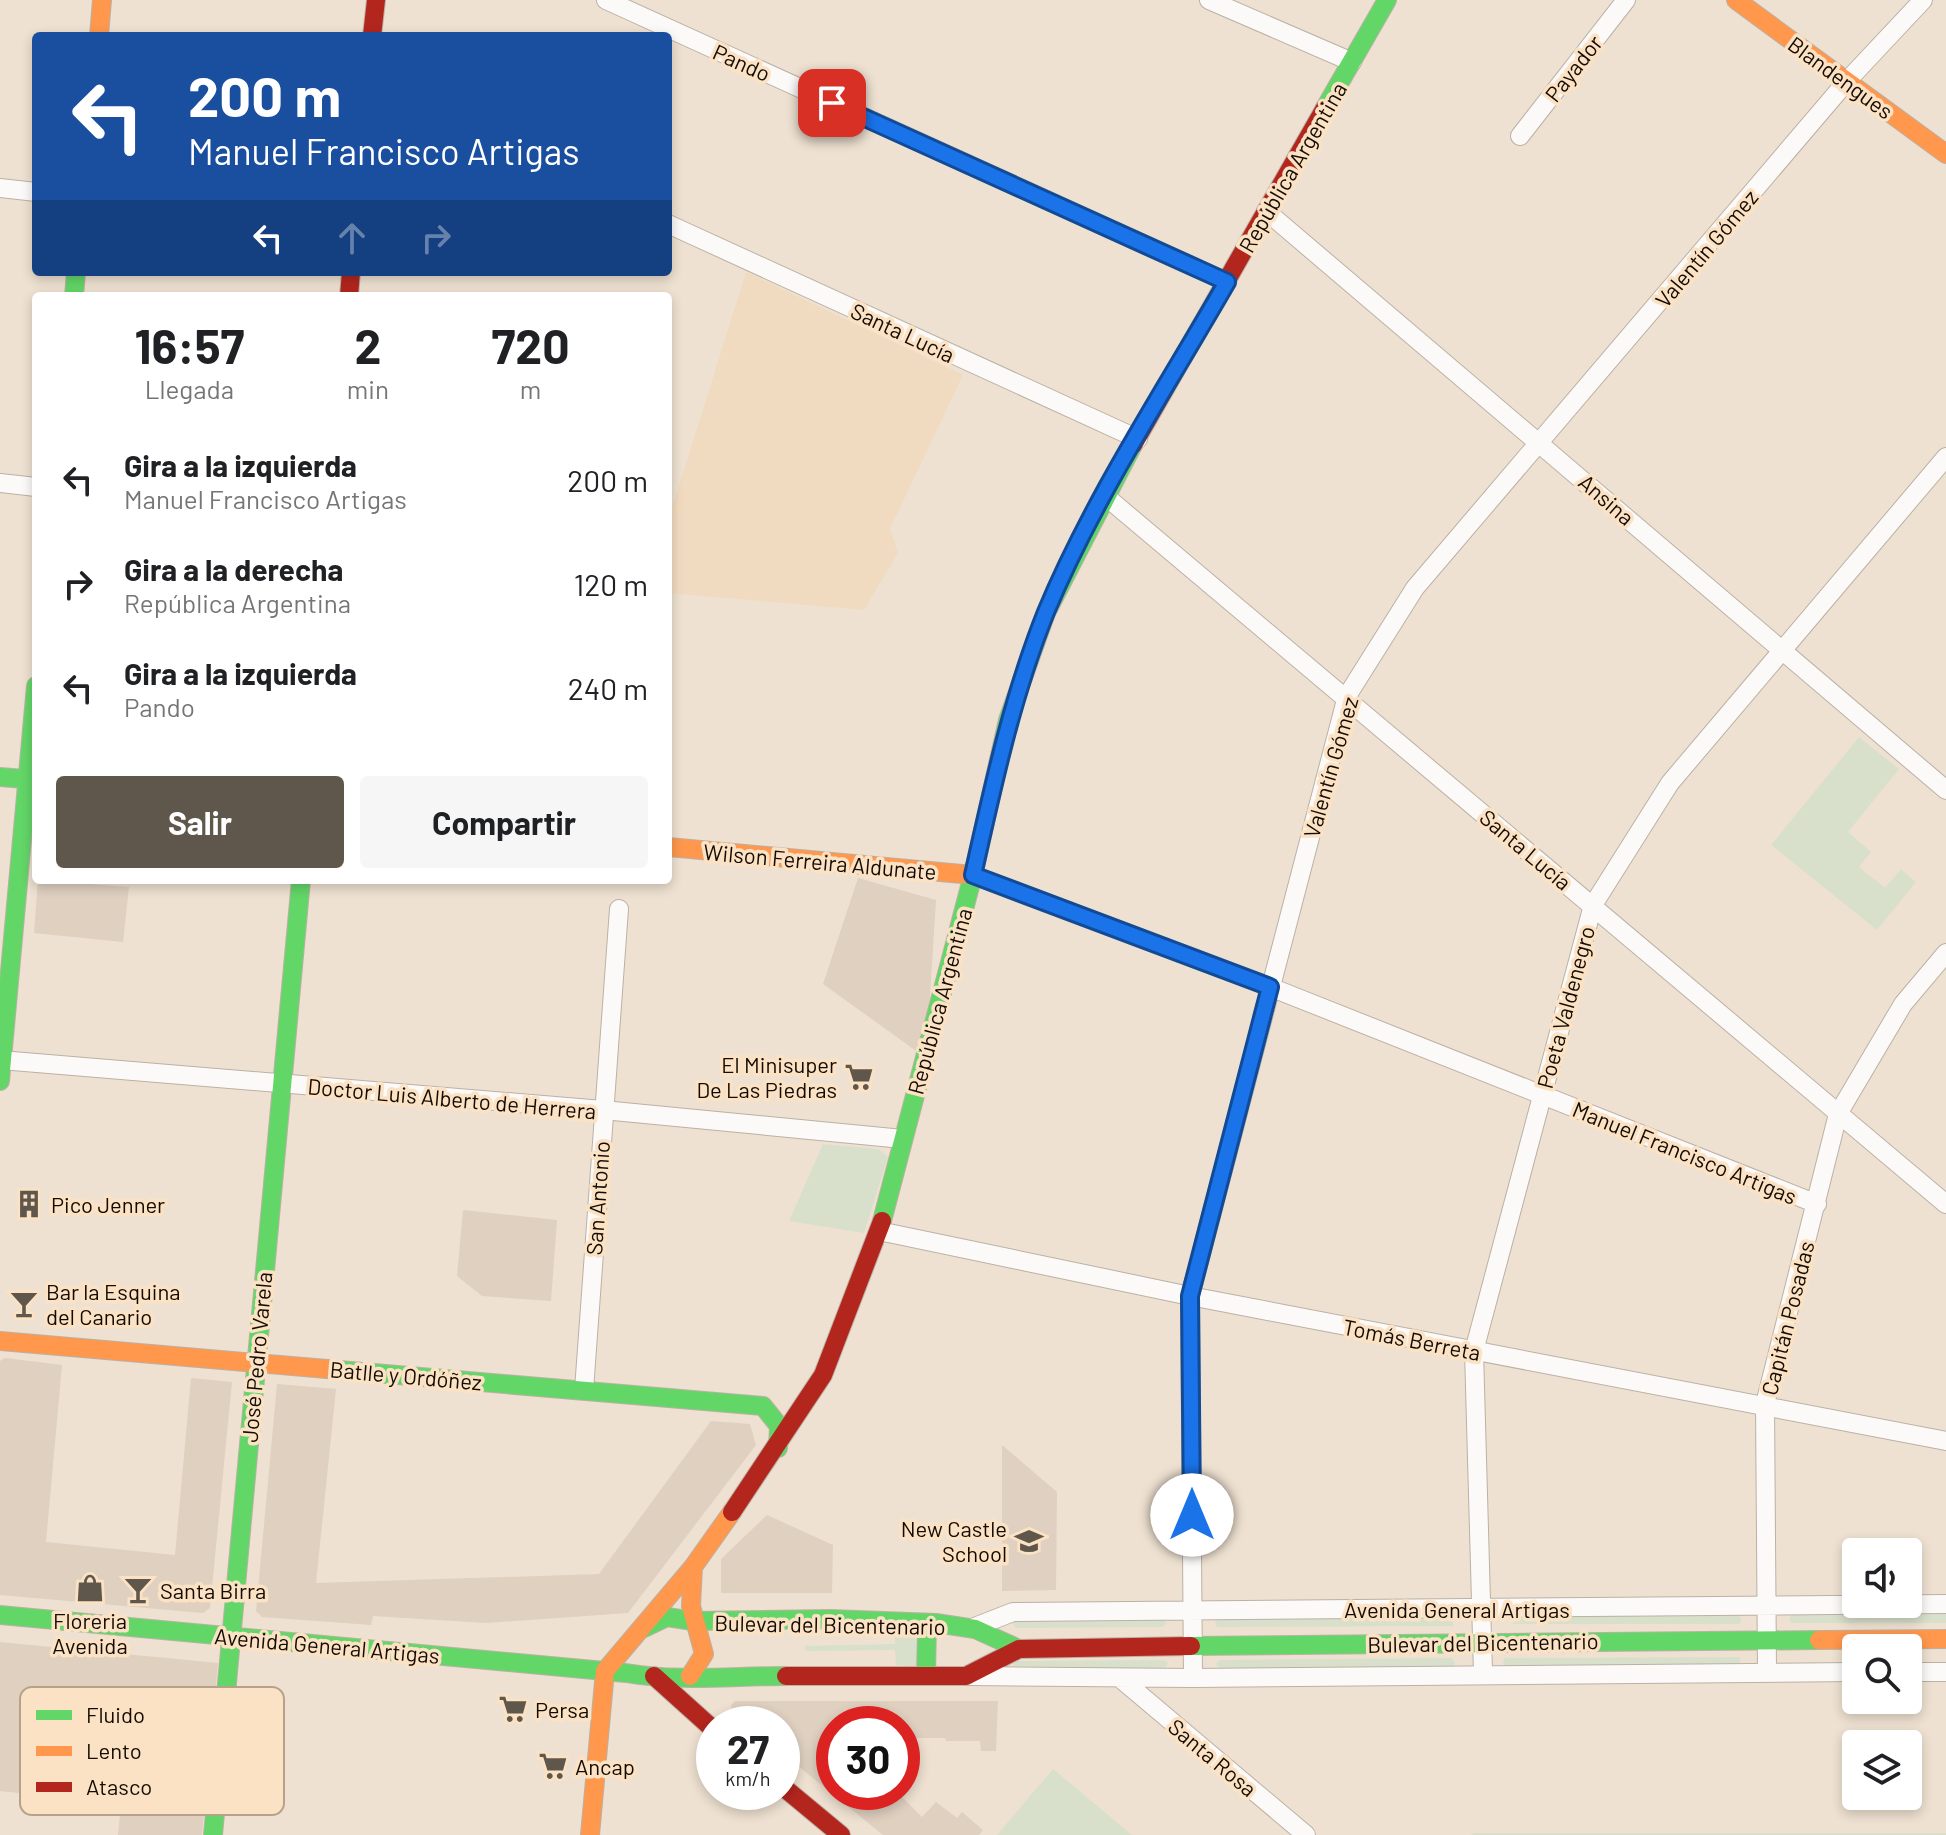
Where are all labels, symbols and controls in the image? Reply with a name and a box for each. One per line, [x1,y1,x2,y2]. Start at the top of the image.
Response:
street label: Payador [1539,30,1607,106]
street label: Blandengues [1784,30,1898,124]
street label: Pando [709,38,775,86]
text: 200 m [188,61,341,128]
icon: left [56,64,160,168]
pin [798,69,866,137]
street label: República Argentina [1233,77,1351,257]
icon: arrive [810,81,854,125]
text: Manuel Francisco Artigas [188,129,579,172]
street label: Valentín Gómez [1649,184,1763,312]
icon: left [246,216,290,260]
icon: ahead [330,216,374,260]
icon: right [414,216,458,260]
street label: Santa Lucía [847,297,959,367]
text: 16:57 [134,316,244,374]
text: 2 [354,316,381,374]
text: 720 [491,316,570,374]
text: Llegada [145,373,234,404]
text: min [347,373,389,404]
text: m [520,373,541,404]
text: Gira a la izquierda [124,447,357,483]
icon: left [56,458,100,502]
text: 200 m [567,462,648,498]
street label: Ansina [1574,468,1640,530]
text: Manuel Francisco Artigas [124,483,407,514]
text: Gira a la derecha [124,551,343,587]
icon: right [56,562,100,606]
text: 120 m [574,566,648,602]
text: República Argentina [124,587,351,618]
text: Gira a la izquierda [124,655,357,691]
icon: left [56,666,100,710]
text: 240 m [568,670,648,706]
text: Pando [124,691,195,722]
street label: Valentín Gómez [1297,693,1363,841]
button: Salir [56,776,344,868]
button: Compartir [360,776,648,868]
street label: Santa Lucía [1475,803,1577,895]
street label: Wilson Ferreira Aldunate [702,838,938,884]
street label: República Argentina [902,905,976,1097]
street label: Poeta Valdenegro [1531,923,1599,1091]
place label: El Minisuper De Las Piedras [696,1051,837,1102]
supermarket icon: El Minisuper De Las Piedras [844,1062,874,1092]
street label: Doctor Luis Alberto de Herrera [307,1072,597,1124]
street label: Manuel Francisco Artigas [1569,1095,1801,1209]
street label: San Antonio [580,1140,614,1256]
building icon: Pico Jenner [14,1189,44,1219]
place label: Pico Jenner [51,1191,165,1217]
street label: Capitán Posadas [1755,1238,1819,1398]
street label: José Pedro Varela [236,1271,276,1443]
place label: Bar la Esquina del Canario [46,1278,181,1329]
bar icon: Bar la Esquina del Canario [9,1289,39,1319]
street label: Tomás Berreta [1341,1313,1483,1365]
street label: Batlle y Ordóñez [329,1355,483,1395]
position arrow [1150,1473,1234,1557]
place label: New Castle School [901,1515,1007,1566]
school or university icon: New Castle School [1014,1526,1044,1556]
map controls [1842,1538,1922,1810]
button: sound [1842,1538,1922,1618]
shop icon: Floreria Avenida [75,1573,105,1603]
bar icon: Santa Birra [123,1575,153,1605]
place label: Santa Birra [160,1577,266,1603]
street label: Avenida General Artigas [1344,1596,1570,1622]
place label: Floreria Avenida [52,1607,128,1658]
street label: Bulevar del Bicentenario [714,1609,946,1639]
street label: Avenida General Artigas [213,1622,441,1668]
street label: Bulevar del Bicentenario [1367,1627,1599,1657]
button: search [1842,1634,1922,1714]
legend [20,1687,284,1815]
supermarket icon: Persa [498,1694,528,1724]
place label: Persa [535,1696,589,1722]
text: Fluido [86,1701,145,1727]
speed limit sign: 30 [816,1706,920,1810]
street label: Santa Rosa [1164,1713,1262,1801]
text: 27 [727,1724,769,1772]
button: layers [1842,1730,1922,1810]
text: Lento [86,1737,142,1763]
supermarket icon: Ancap [538,1751,568,1781]
place label: Ancap [575,1753,635,1779]
text: km/h [725,1766,771,1790]
text: Atasco [86,1773,152,1799]

